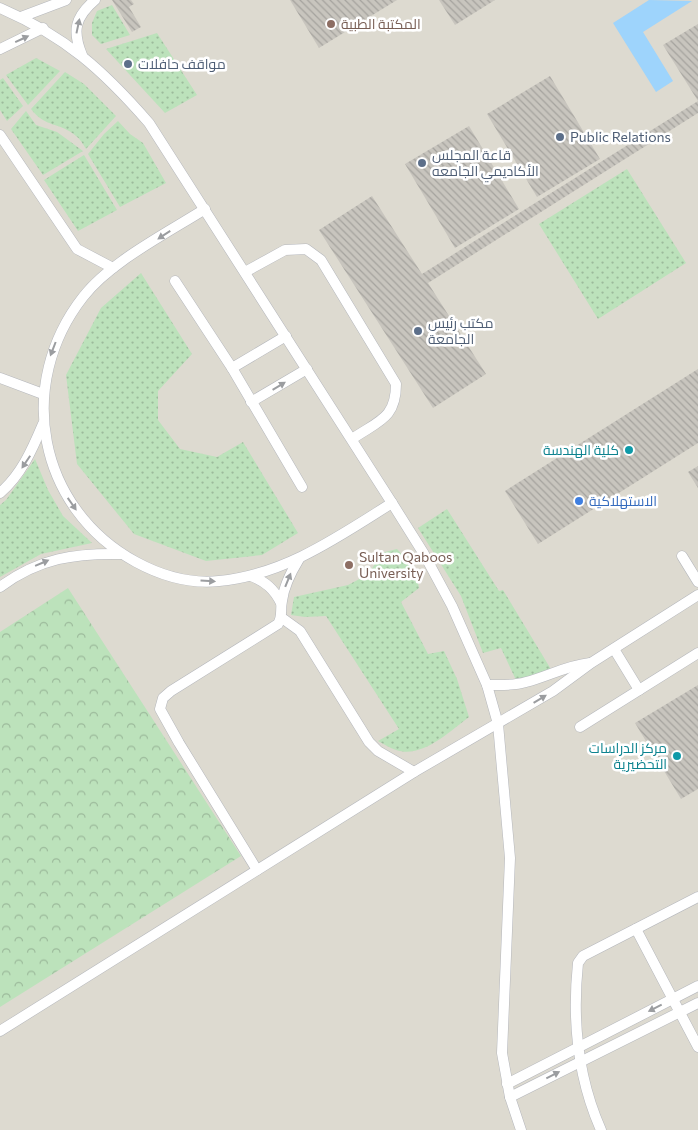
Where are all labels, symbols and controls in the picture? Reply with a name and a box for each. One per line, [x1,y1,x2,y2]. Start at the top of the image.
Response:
place label: المكتبة الطبية [341,15,421,32]
one-way arrow [74,18,82,33]
marker: المكتبة الطبية [325,18,337,30]
one-way arrow [15,34,29,42]
place label: مواقف حافلات [138,55,226,72]
marker: مواقف حافلات [122,58,134,70]
place label: Public Relations [570,128,671,145]
marker: Public Relations [554,131,566,143]
place label: قاعة المجلس الأكاديمي الجامعه [432,146,539,183]
marker: قاعة المجلس الأكاديمي الجامعه [416,157,428,169]
one-way arrow [157,231,170,240]
place label: مكتب رئيس الجامعة [428,314,493,347]
marker: مكتب رئيس الجامعة [412,325,424,337]
one-way arrow [49,342,57,356]
one-way arrow [272,381,285,390]
place label: كلية الهندسة [543,441,619,458]
marker: كلية الهندسة [623,444,635,456]
one-way arrow [21,455,31,468]
place label: الاستهلاكية [589,492,657,509]
marker: الاستهلاكية [573,495,585,507]
one-way arrow [67,497,77,511]
place label: Sultan Qaboos University [359,548,452,581]
one-way arrow [35,559,49,567]
marker: Sultan Qaboos University [343,559,355,571]
one-way arrow [284,573,292,587]
one-way arrow [200,577,216,585]
one-way arrow [533,694,546,703]
place label: مركز الدراسات التحضيرية [589,739,667,772]
marker: مركز الدراسات التحضيرية [671,750,683,762]
one-way arrow [647,1004,662,1012]
one-way arrow [546,1071,561,1079]

